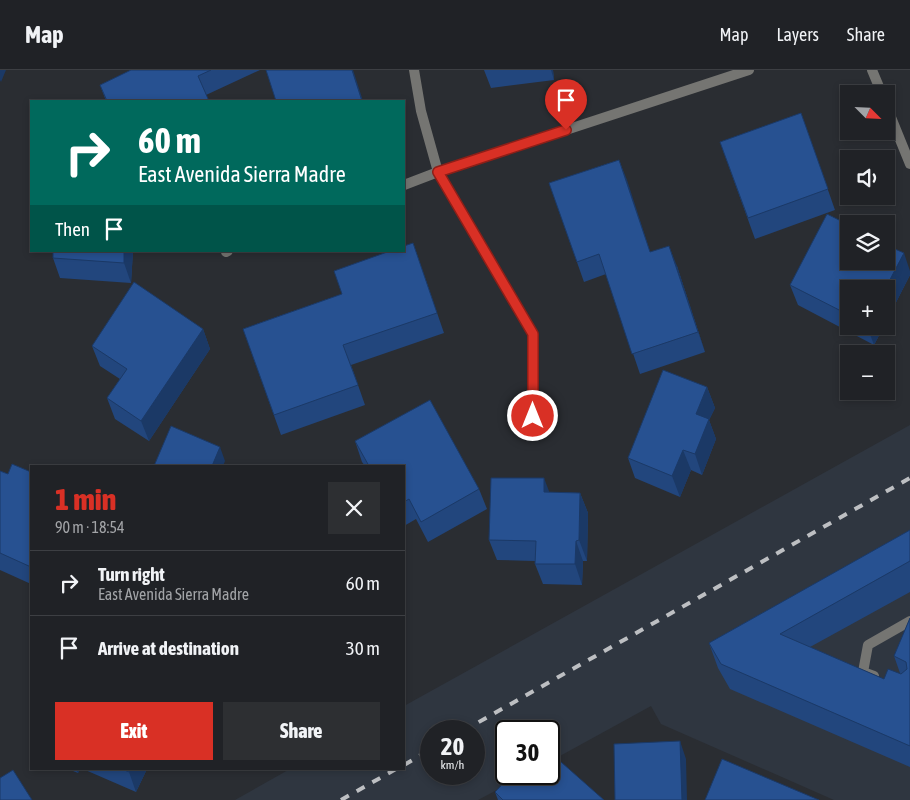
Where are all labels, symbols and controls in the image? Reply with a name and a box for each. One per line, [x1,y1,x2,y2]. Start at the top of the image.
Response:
text: Map [25,21,64,48]
text: Map [719,24,748,45]
text: Layers [776,24,819,45]
text: Share [847,24,885,45]
pin [545,79,587,130]
north arrow [840,85,895,140]
map controls [840,85,895,400]
icon: arrive [552,86,580,114]
icon: right [55,120,120,185]
text: 60 m [138,120,201,160]
button: sound [840,150,895,205]
text: East Avenida Sierra Madre [138,161,346,187]
icon: arrive [100,215,128,243]
button: layers [840,215,895,270]
text: Then [55,218,90,240]
button: + [840,280,895,335]
button: − [840,345,895,400]
position arrow [506,389,558,441]
text: 1 min [55,482,116,516]
button: close [328,482,380,534]
text: 90 m · 18:54 [55,518,125,536]
text: Turn right [98,563,165,585]
icon: right [55,569,83,597]
text: 60 m [346,572,380,594]
text: East Avenida Sierra Madre [98,585,249,603]
icon: arrive [55,634,83,662]
text: Arrive at destination [98,637,239,659]
text: 30 m [346,637,380,659]
button: Exit [55,702,213,760]
button: Share [223,702,380,760]
speed limit sign: 30 [495,720,560,785]
text: 20 [441,732,464,760]
text: km/h [441,758,464,772]

